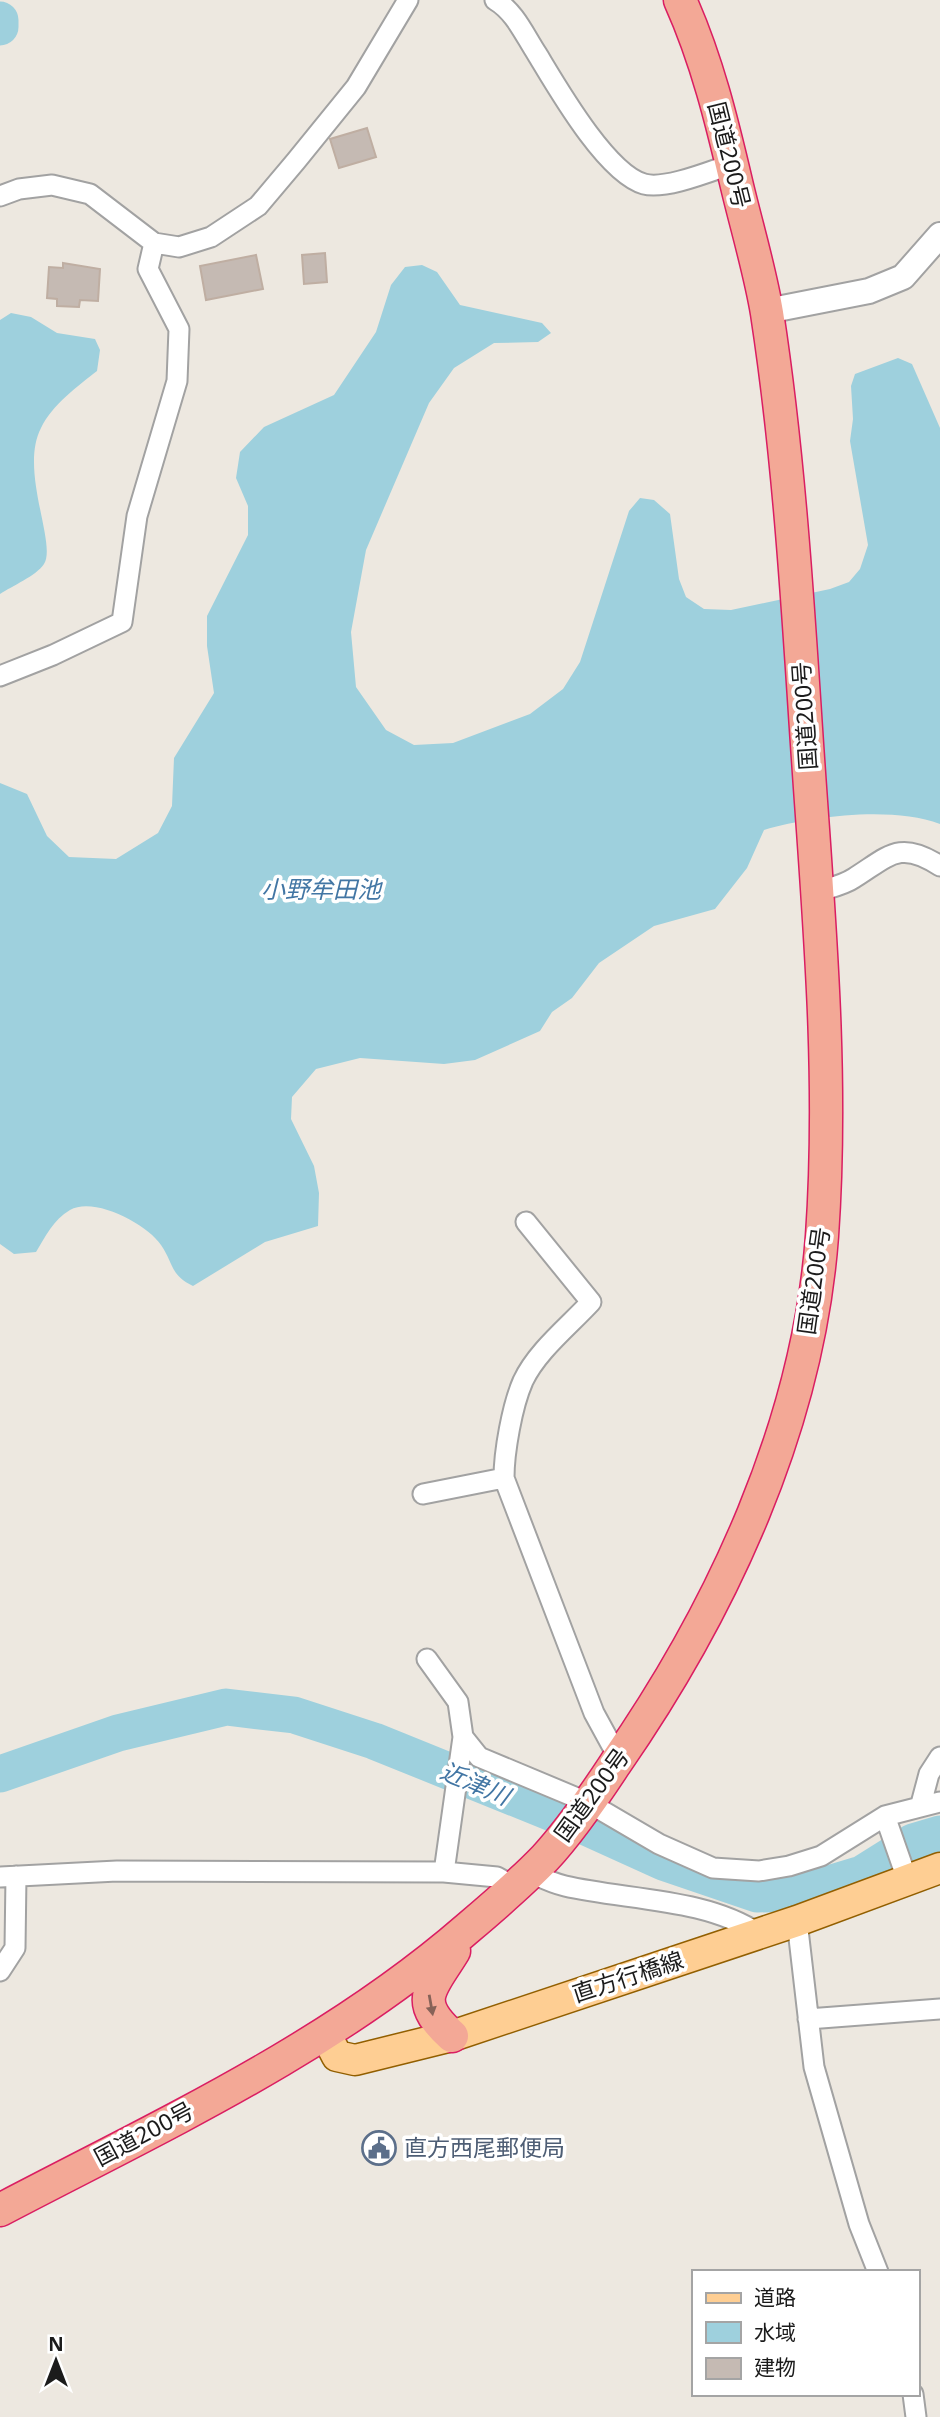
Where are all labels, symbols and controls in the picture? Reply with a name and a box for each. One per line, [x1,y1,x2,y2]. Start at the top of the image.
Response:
street label: 国道200号 [701,98,759,211]
street label: 国道200号 [784,661,824,771]
water label: 小野牟田池 [261,872,383,905]
street label: 国道200号 [790,1225,836,1337]
street label: 国道200号 [546,1741,636,1848]
water label: 近津川 [436,1753,518,1813]
street label: 直方行橋線 [568,1943,687,2009]
one-way arrow [426,1994,437,2016]
street label: 国道200号 [88,2094,199,2173]
public building icon: 直方西尾郵便局 [360,2129,398,2167]
place label: 直方西尾郵便局 [404,2131,565,2163]
legend [692,2270,919,2396]
text: 道路 [754,2283,796,2311]
text: 水域 [754,2318,796,2346]
north arrow [21,2326,91,2396]
text: N [48,2331,64,2357]
text: 建物 [754,2353,796,2381]

